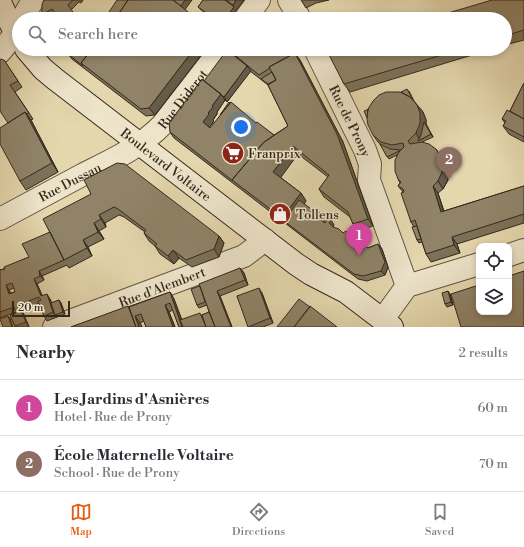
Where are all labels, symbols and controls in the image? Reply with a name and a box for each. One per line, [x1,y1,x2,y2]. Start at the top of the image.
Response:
search box [12,12,512,56]
icon: search [26,23,48,45]
text: Search here [58,25,138,44]
street label: Rue Diderot [155,66,212,133]
street label: Rue de Prony [325,83,374,160]
your location [231,117,251,137]
street label: Boulevard Voltaire [116,125,214,205]
supermarket icon: Franprix [220,140,246,166]
place label: Franprix [248,146,301,162]
pin: 2 [436,147,462,180]
street label: Rue Dussau [36,159,105,206]
shop icon: Tollens [267,201,293,227]
place label: Tollens [296,207,339,223]
pin: 1 [346,223,372,256]
map controls [476,243,512,315]
button: locate [476,243,512,279]
street label: Rue d'Alembert [116,264,208,311]
button: layers [476,279,512,315]
scale bar [12,299,70,318]
text: 20 m [18,301,43,315]
text: Nearby [16,342,75,364]
text: 2 results [459,345,508,361]
text: Les Jardins d'Asnières [54,390,209,409]
text: 1 [26,400,32,416]
text: 60 m [477,400,508,416]
text: Hotel · Rue de Prony [54,409,172,425]
text: École Maternelle Voltaire [54,446,234,465]
text: 2 [25,456,33,472]
text: 70 m [479,456,508,472]
text: School · Rue de Prony [54,465,180,481]
tab: Map [70,501,92,539]
tab: Directions [232,501,285,539]
tab: Saved [425,501,454,539]

